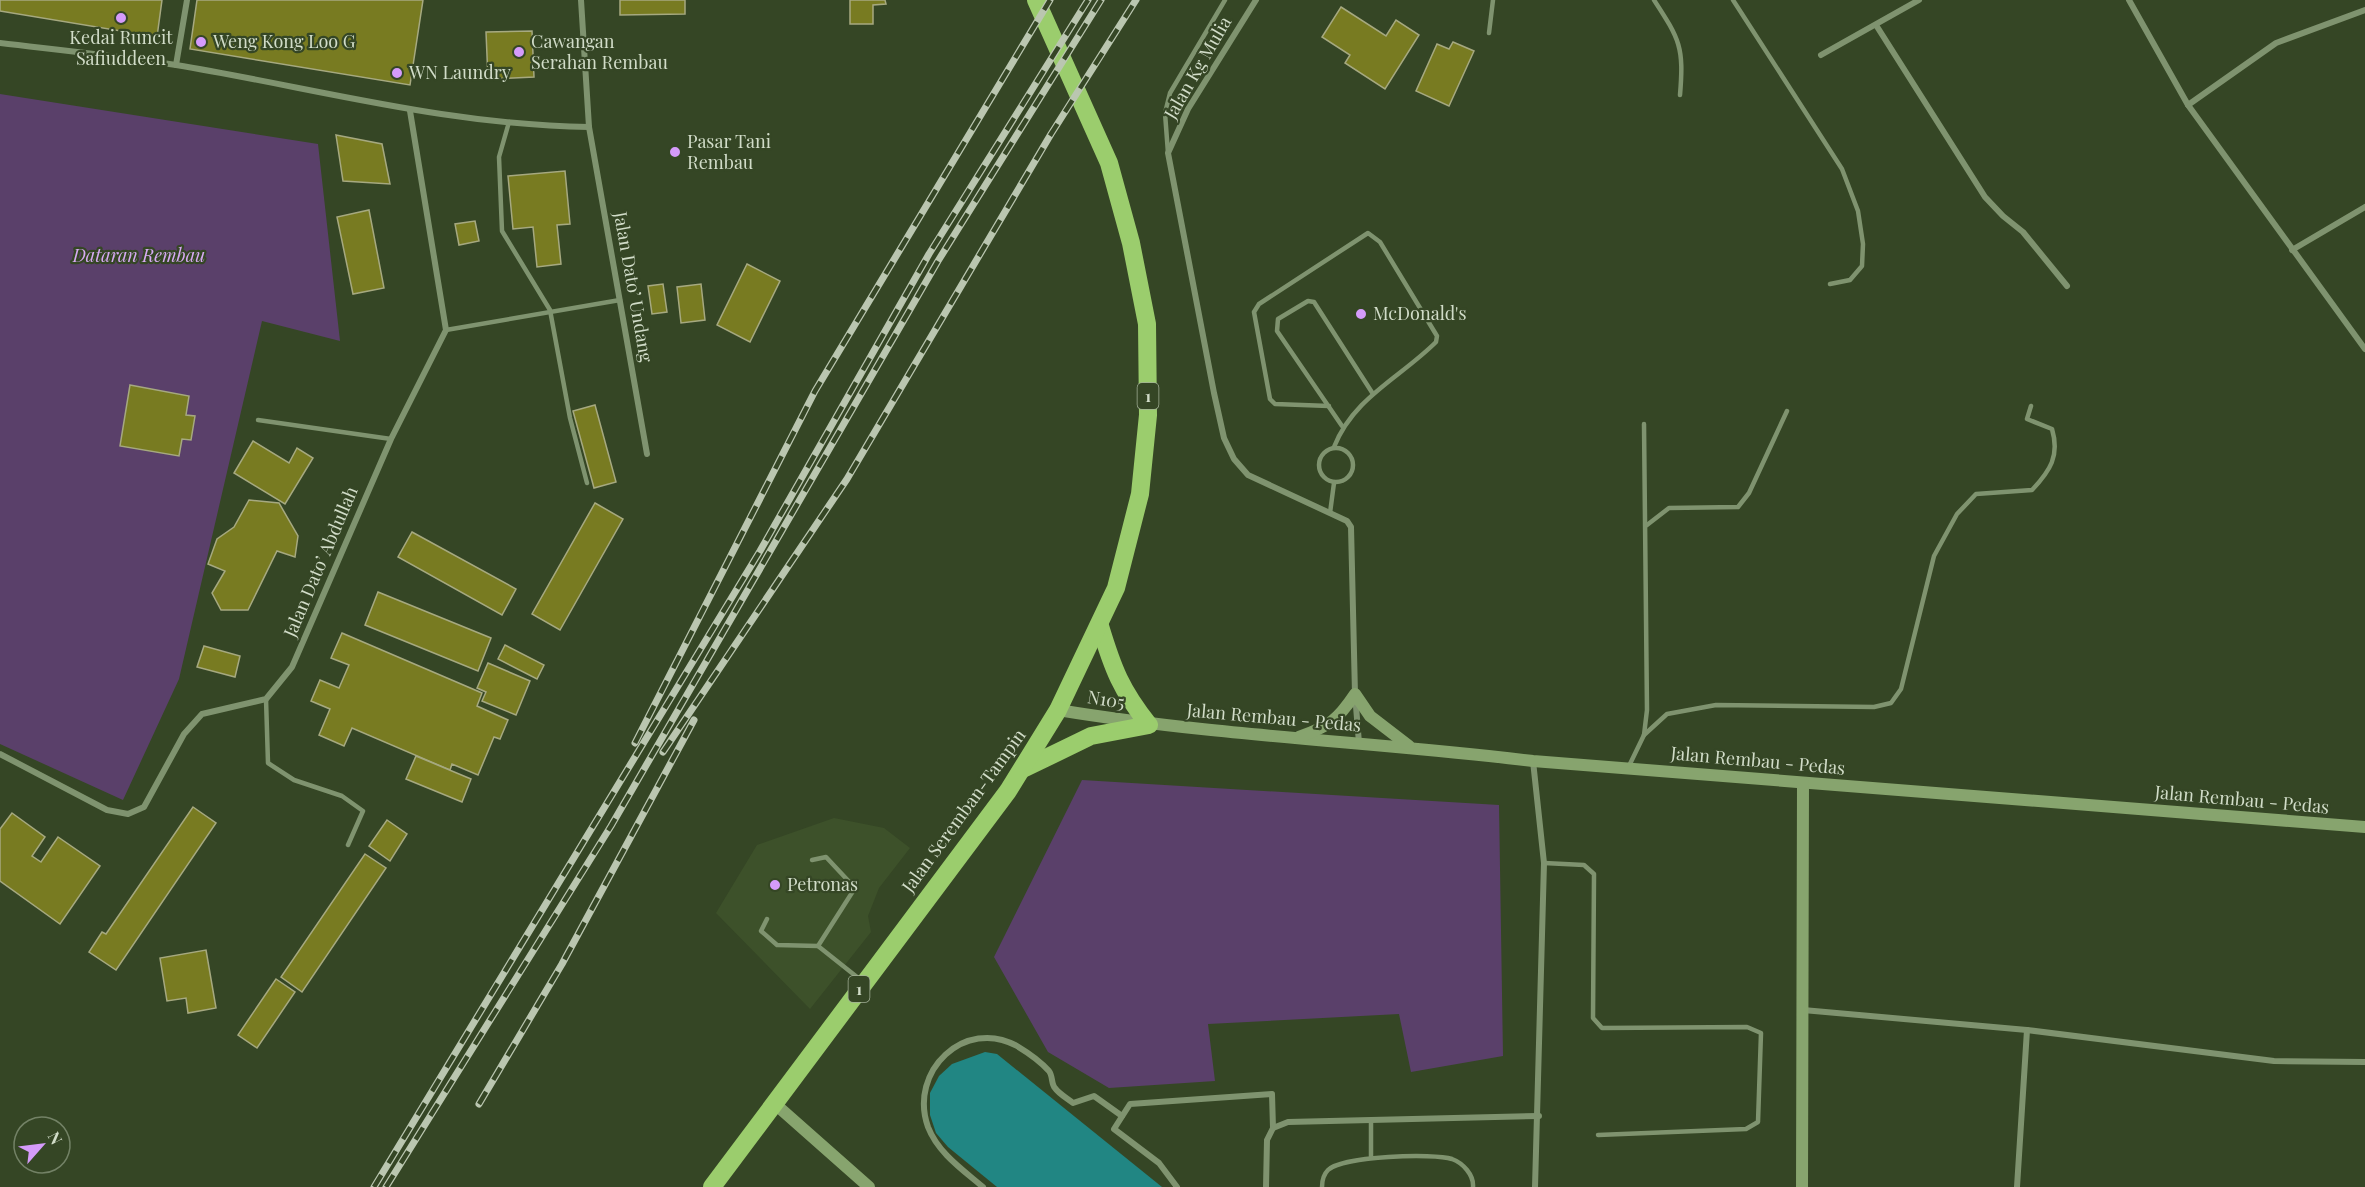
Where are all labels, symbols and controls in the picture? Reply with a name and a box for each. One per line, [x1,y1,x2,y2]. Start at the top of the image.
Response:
marker: Kedai Runcit Safiuddeen [114,11,128,25]
street label: Jalan Kg Mulia [1158,12,1236,124]
place label: Kedai Runcit Safiuddeen [69,25,173,70]
place label: Weng Kong Loo G [212,29,356,53]
place label: Cawangan Serahan Rembau [531,29,668,74]
marker: Weng Kong Loo G [194,35,208,49]
marker: Cawangan Serahan Rembau [512,45,526,59]
place label: WN Laundry [408,60,511,84]
marker: WN Laundry [390,66,404,80]
place label: Pasar Tani Rembau [687,129,771,174]
marker: Pasar Tani Rembau [668,145,682,159]
street label: Jalan Dato’ Undang [609,209,659,364]
park label: Dataran Rembau [72,243,205,267]
place label: McDonald's [1373,301,1467,325]
marker: McDonald's [1354,307,1368,321]
road number: 1 [1138,383,1158,409]
street label: Jalan Dato’ Abdullah [277,482,363,642]
street label: N105 [1086,684,1127,714]
street label: Jalan Rembau - Pedas [1185,697,1362,737]
street label: Jalan Seremban-Tampin [895,724,1031,898]
street label: Jalan Rembau - Pedas [1669,740,1846,780]
street label: Jalan Rembau - Pedas [2153,779,2330,819]
place label: Petronas [787,872,858,896]
marker: Petronas [768,878,782,892]
road number: 1 [848,976,870,1002]
north arrow [12,1115,72,1175]
text: N [44,1128,68,1148]

